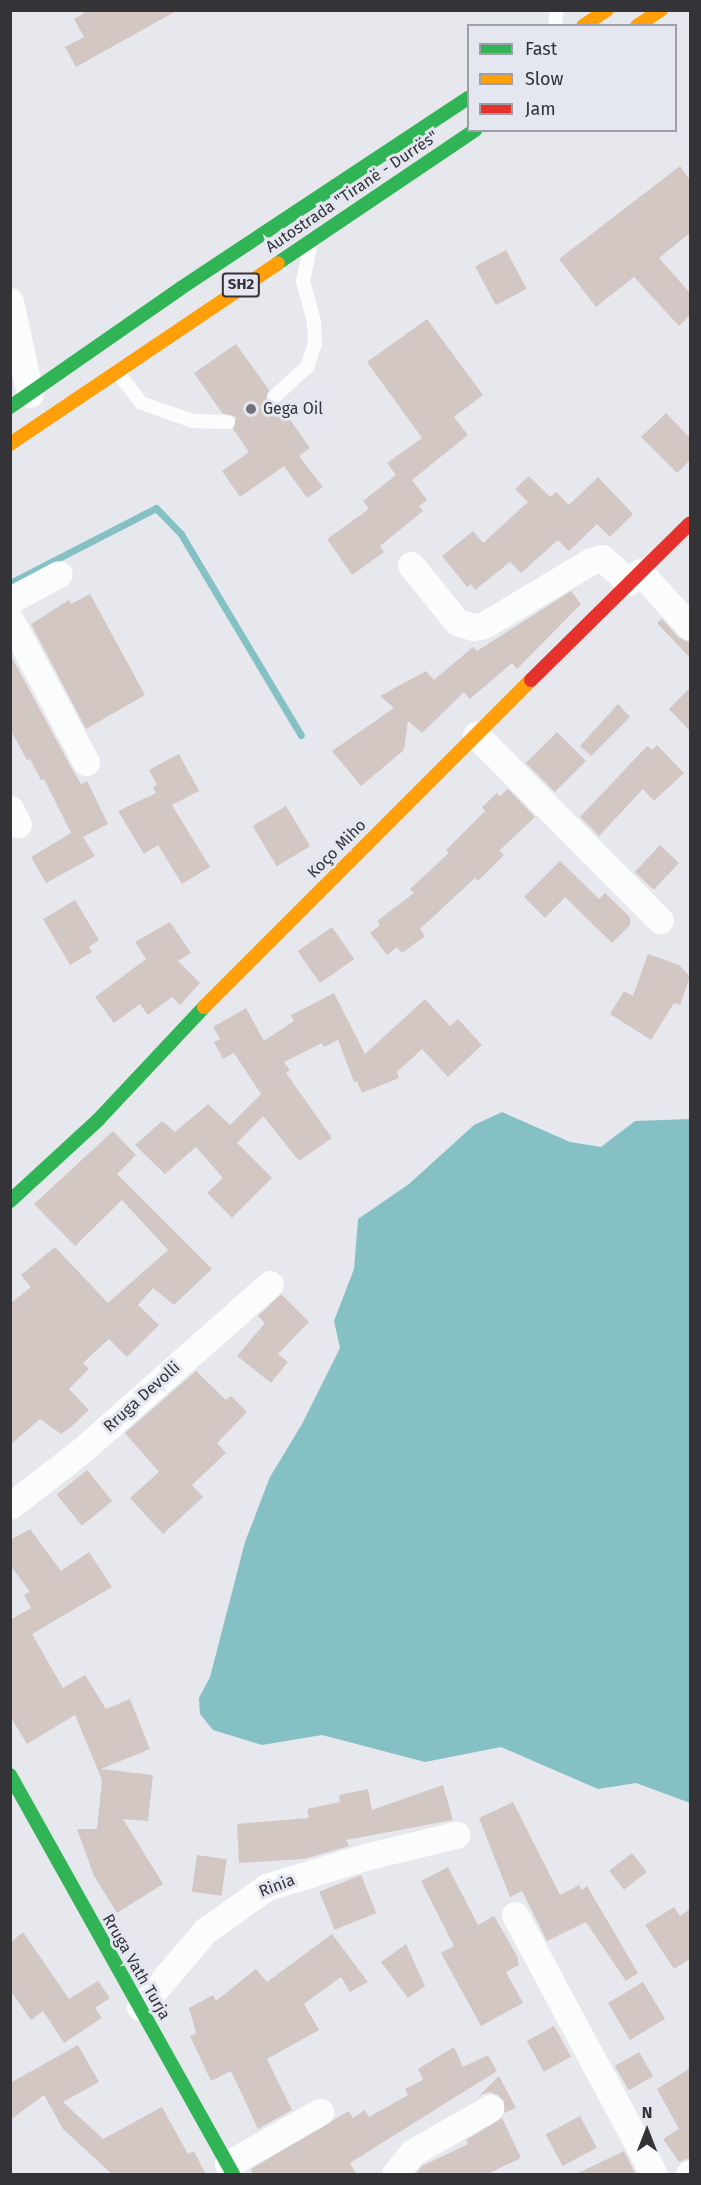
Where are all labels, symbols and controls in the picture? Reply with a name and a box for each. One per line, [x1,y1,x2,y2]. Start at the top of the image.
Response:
legend [467,24,677,132]
text: Fast [525,38,557,60]
text: Slow [525,68,563,90]
text: Jam [525,98,556,120]
street label: Autostrada "Tiranë - Durrës" [262,127,442,257]
road number: SH2 [222,273,260,297]
place label: Gega Oil [263,399,323,419]
marker: Gega Oil [244,402,258,416]
street label: Koço Miho [304,816,370,882]
street label: Rruga Devolli [100,1358,184,1436]
street label: Rinia [256,1870,298,1902]
street label: Rruga Vath Turja [98,1911,174,2023]
north arrow [617,2101,677,2161]
text: N [642,2103,652,2122]

